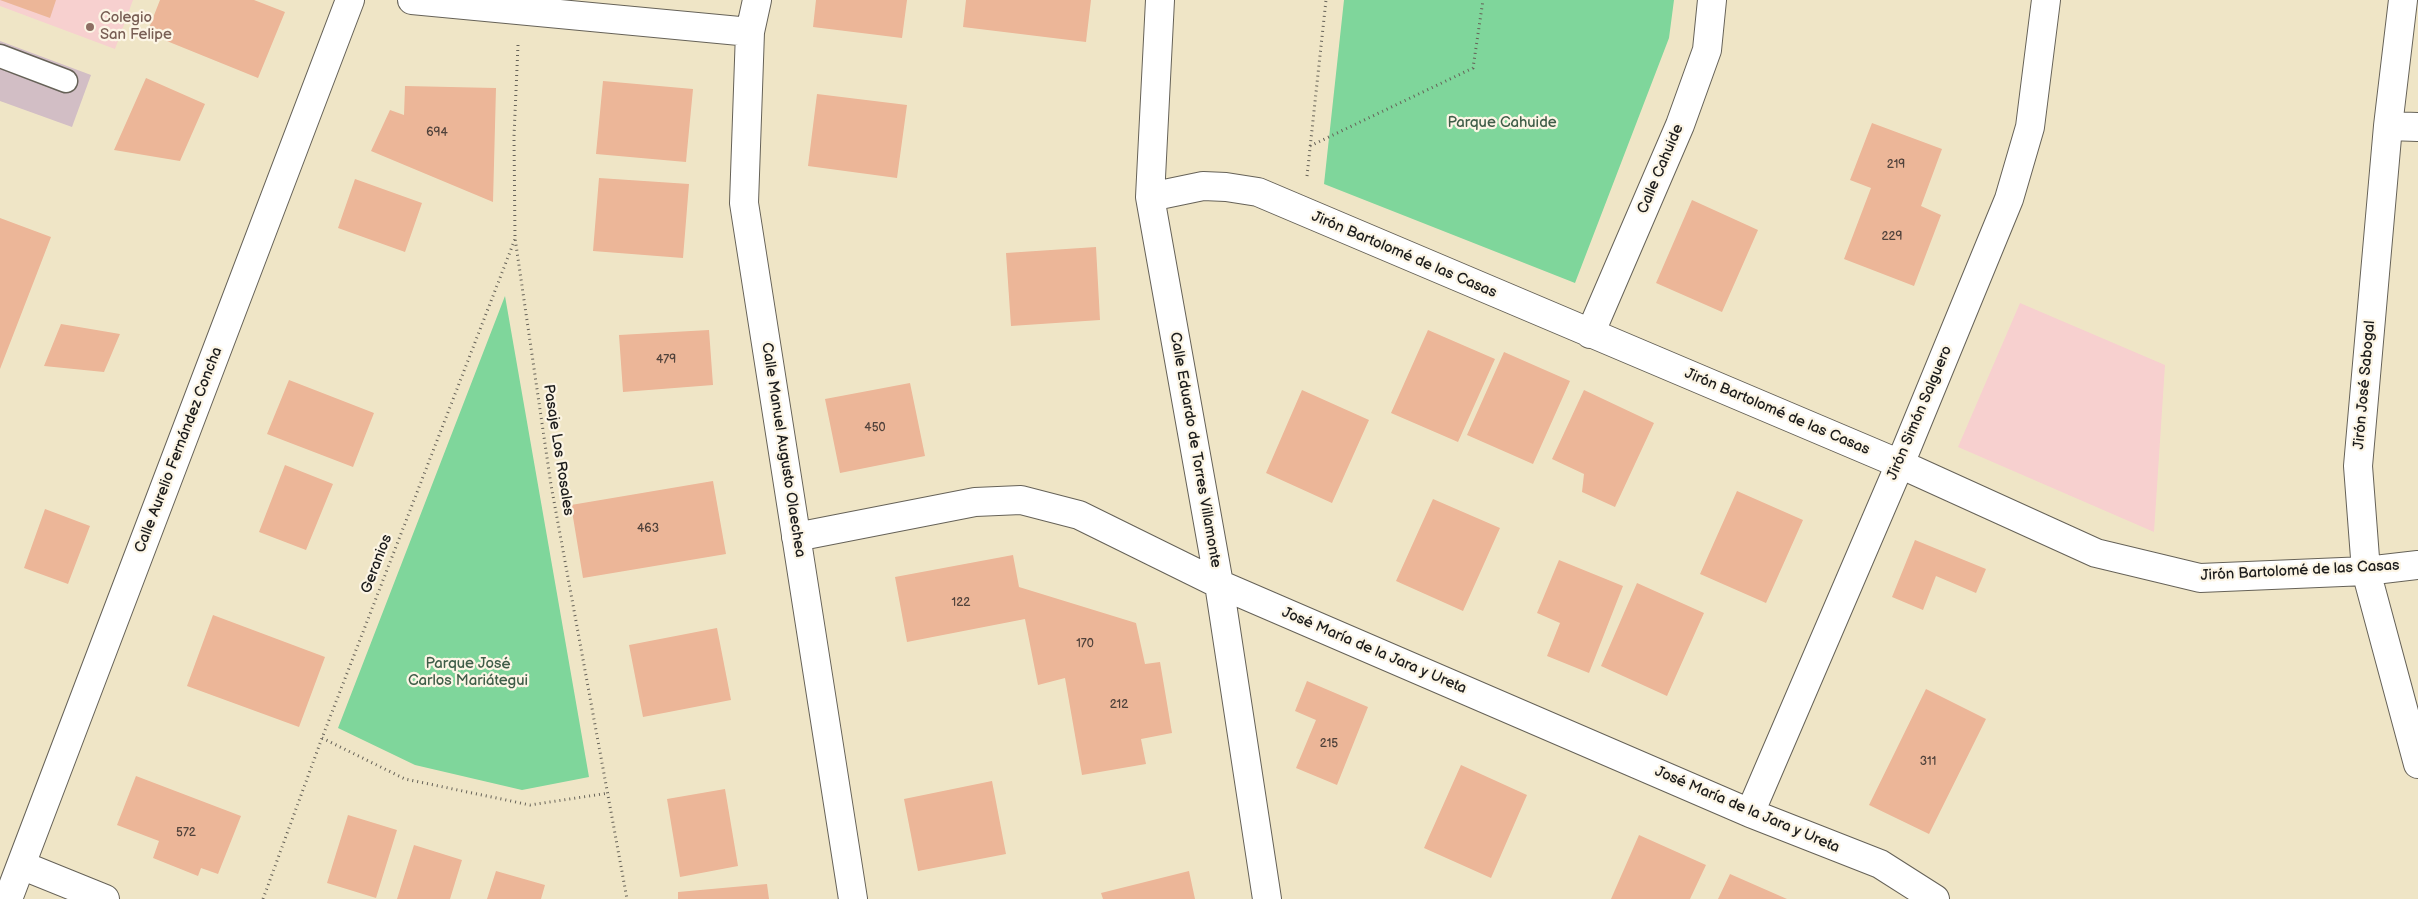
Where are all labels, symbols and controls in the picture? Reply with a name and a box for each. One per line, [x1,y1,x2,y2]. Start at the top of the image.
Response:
place label: Colegio San Felipe [100,9,172,44]
marker: Colegio San Felipe [84,21,96,33]
park label: Parque Cahuide [1447,114,1557,132]
street label: Calle Cahuide [1634,122,1688,216]
house number: 694 [426,126,448,140]
house number: 219 [1887,158,1905,172]
street label: Jirón Bartolomé de las Casas [1309,208,1499,302]
house number: 229 [1881,230,1903,244]
street label: Jirón José Sabogal [2350,320,2380,450]
street label: Calle Eduardo de Torres Villamonte [1165,331,1225,569]
street label: Calle Manuel Augusto Olaechea [757,341,809,559]
street label: Jirón Simón Salguero [1884,343,1956,483]
street label: Calle Aurelio Fernández Concha [131,345,227,555]
house number: 479 [656,353,676,367]
street label: Jirón Bartolomé de las Casas [1682,365,1872,459]
street label: Pasaje Los Rosales [539,383,577,517]
house number: 450 [864,421,886,435]
house number: 463 [637,522,659,536]
street label: Geranios [358,532,396,596]
street label: Jirón Bartolomé de las Casas [2200,557,2400,585]
house number: 122 [952,596,970,610]
street label: José María de la Jara y Ureta [1279,604,1469,698]
house number: 170 [1076,637,1094,651]
park label: Parque José Carlos Mariátegui [408,655,528,690]
house number: 212 [1110,698,1128,712]
house number: 215 [1320,737,1338,751]
house number: 311 [1920,755,1936,769]
street label: José María de la Jara y Ureta [1652,763,1842,857]
house number: 572 [176,826,196,840]

